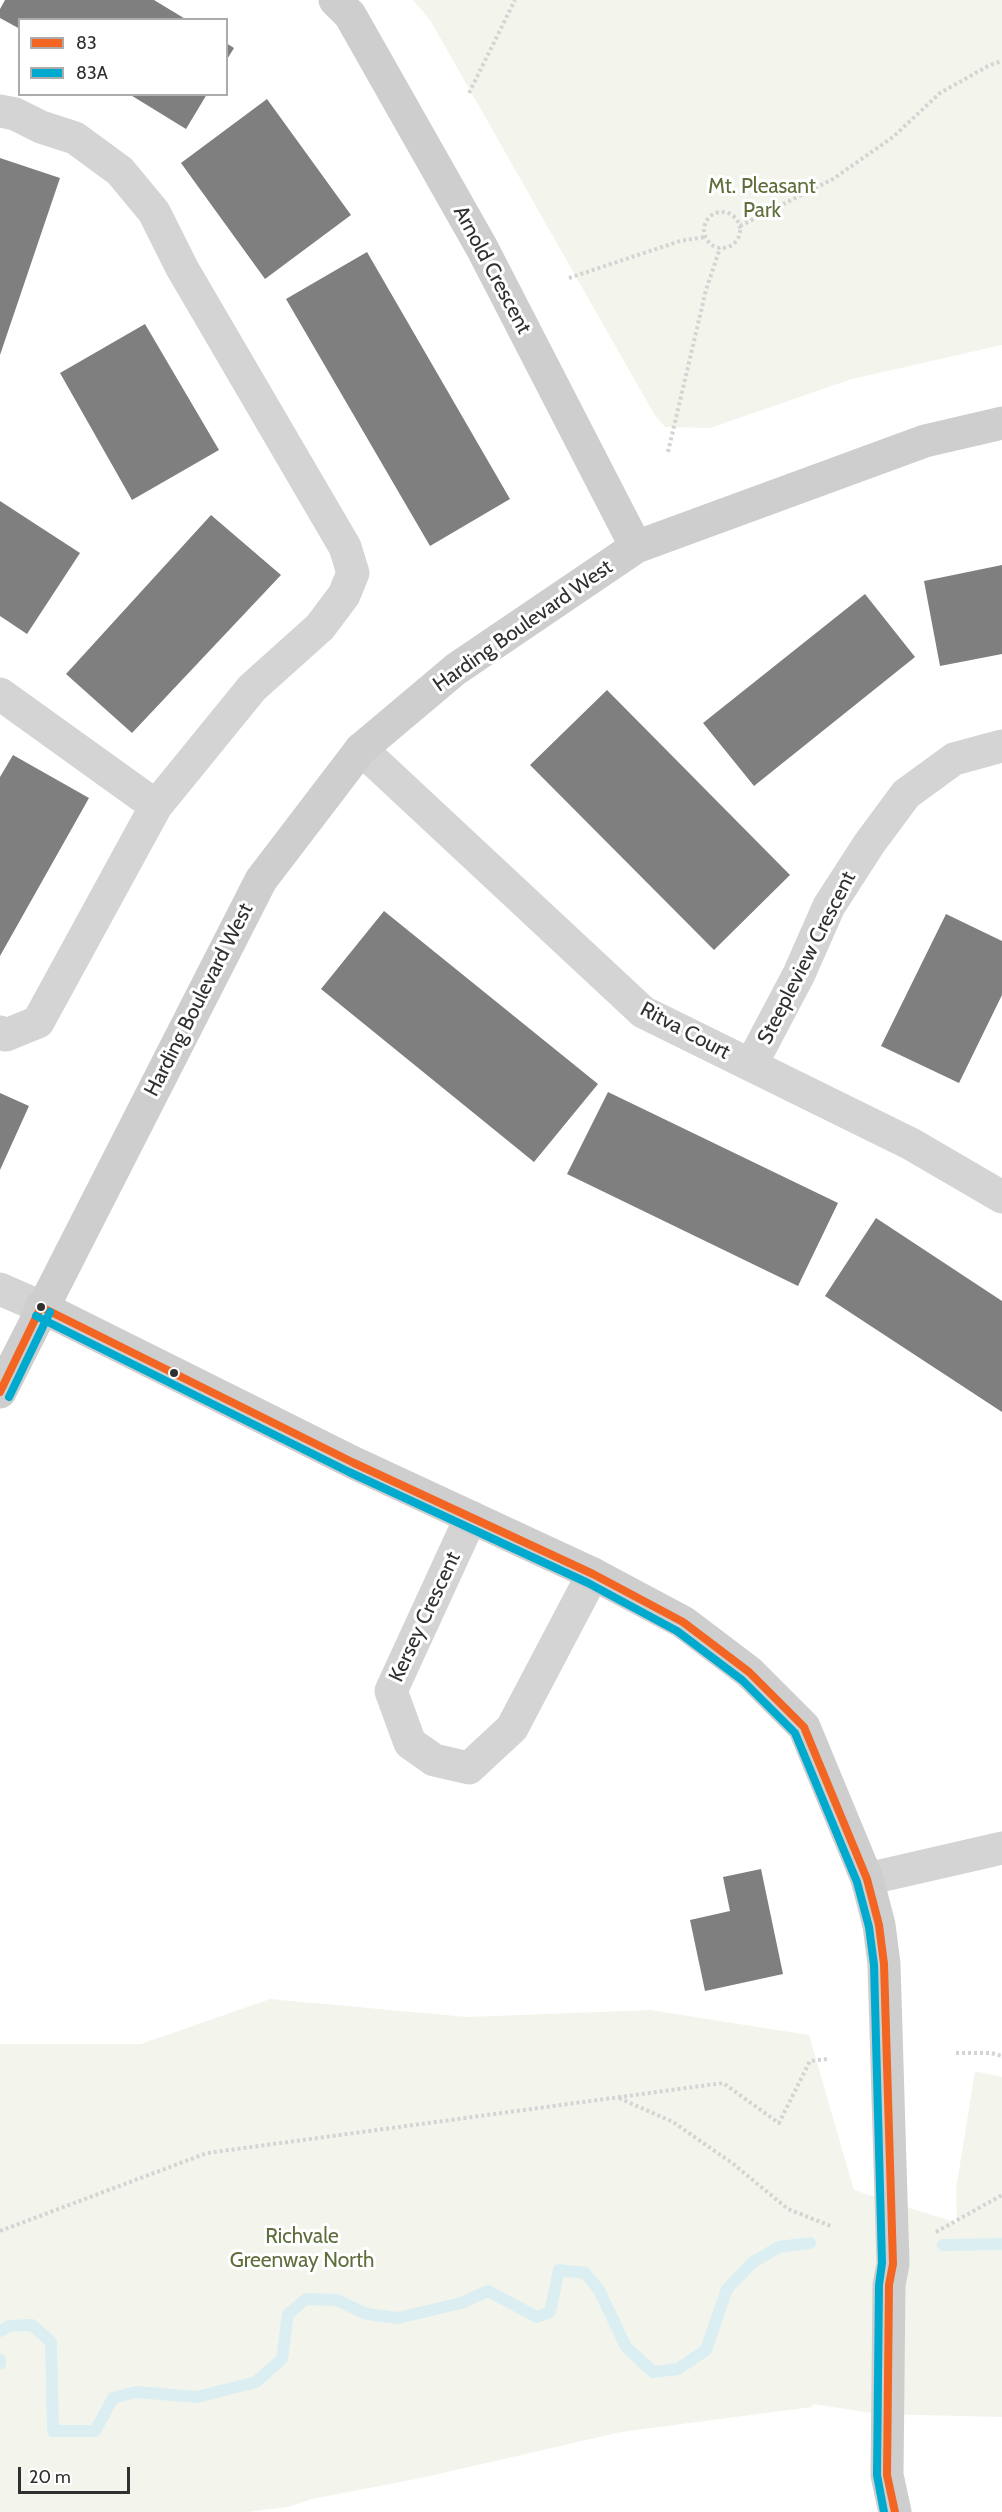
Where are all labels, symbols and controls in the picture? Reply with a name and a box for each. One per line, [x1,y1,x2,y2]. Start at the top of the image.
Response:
legend [18,18,228,96]
text: 83 [76,32,97,54]
text: 83A [76,62,108,84]
park label: Mt. Pleasant Park [708,174,816,224]
street label: Arnold Crescent [448,202,536,338]
street label: Harding Boulevard West [428,555,618,697]
street label: Steepleview Crescent [753,867,861,1049]
street label: Harding Boulevard West [139,899,259,1101]
street label: Ritva Court [636,997,734,1065]
unlabelled marker [35,1301,47,1313]
unlabelled marker [168,1367,180,1379]
street label: Kersey Crescent [384,1548,466,1686]
park label: Richvale Greenway North [230,2224,374,2274]
scale bar [21,2455,134,2493]
text: 20 m [29,2466,71,2488]

